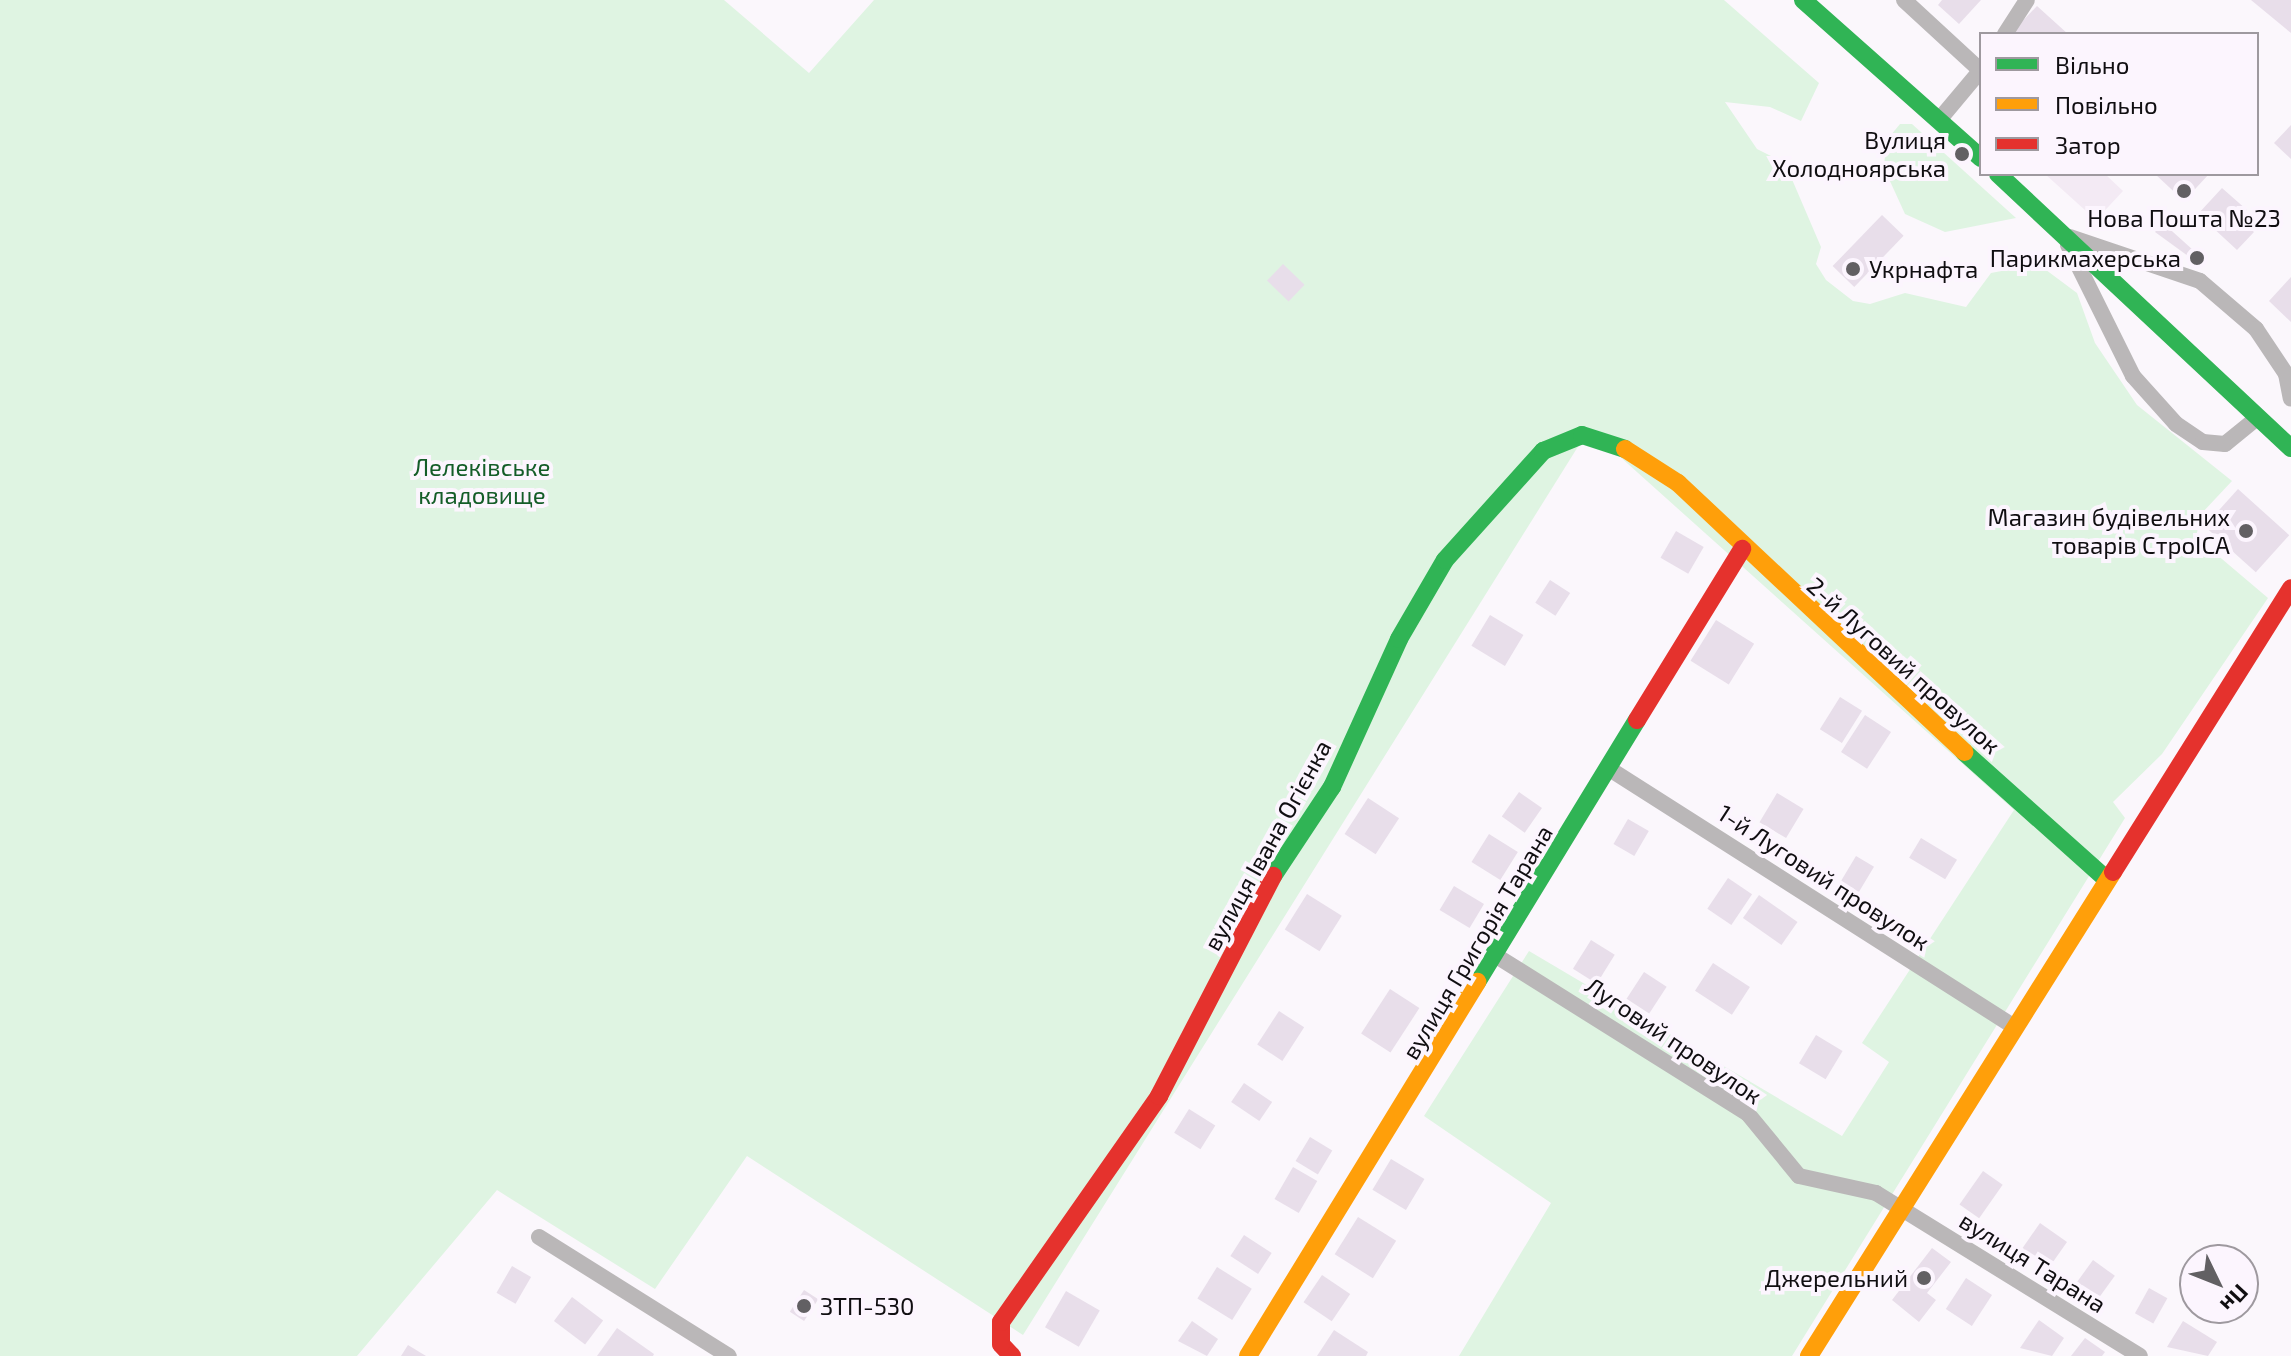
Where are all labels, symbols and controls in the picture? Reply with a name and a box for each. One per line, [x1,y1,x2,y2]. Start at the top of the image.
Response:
legend [1979,32,2259,176]
text: Вільно [2055,50,2129,79]
text: Повільно [2055,90,2158,119]
place label: Вулиця Холодноярська [1772,126,1946,182]
text: Затор [2055,130,2121,159]
marker: Вулиця Холодноярська [1953,145,1971,163]
marker: Нова Пошта №23 [2175,182,2193,200]
place label: Нова Пошта №23 [2087,204,2281,232]
place label: Парикмахерська [1990,244,2181,272]
marker: Парикмахерська [2188,249,2206,267]
place label: Укрнафта [1869,255,1978,283]
marker: Укрнафта [1844,260,1862,278]
park label: Лелеківське кладовище [413,453,551,509]
place label: Магазин будівельних товарів СтроІСА [1988,503,2230,559]
marker: Магазин будівельних товарів СтроІСА [2237,522,2255,540]
street label: 2-й Луговий провулок [1801,571,2007,759]
street label: вулиця Івана Огієнка [1197,735,1337,955]
street label: 1-й Луговий провулок [1713,798,1935,956]
street label: вулиця Григорія Тарана [1396,820,1558,1064]
street label: Луговий провулок [1580,970,1768,1110]
street label: вулиця Тарана [1955,1206,2111,1318]
north arrow [2179,1244,2259,1324]
place label: Джерельний [1765,1264,1908,1292]
marker: Джерельний [1915,1269,1933,1287]
text: Пн [2216,1280,2254,1318]
place label: ЗТП-530 [820,1292,915,1320]
marker: ЗТП-530 [795,1297,813,1315]

